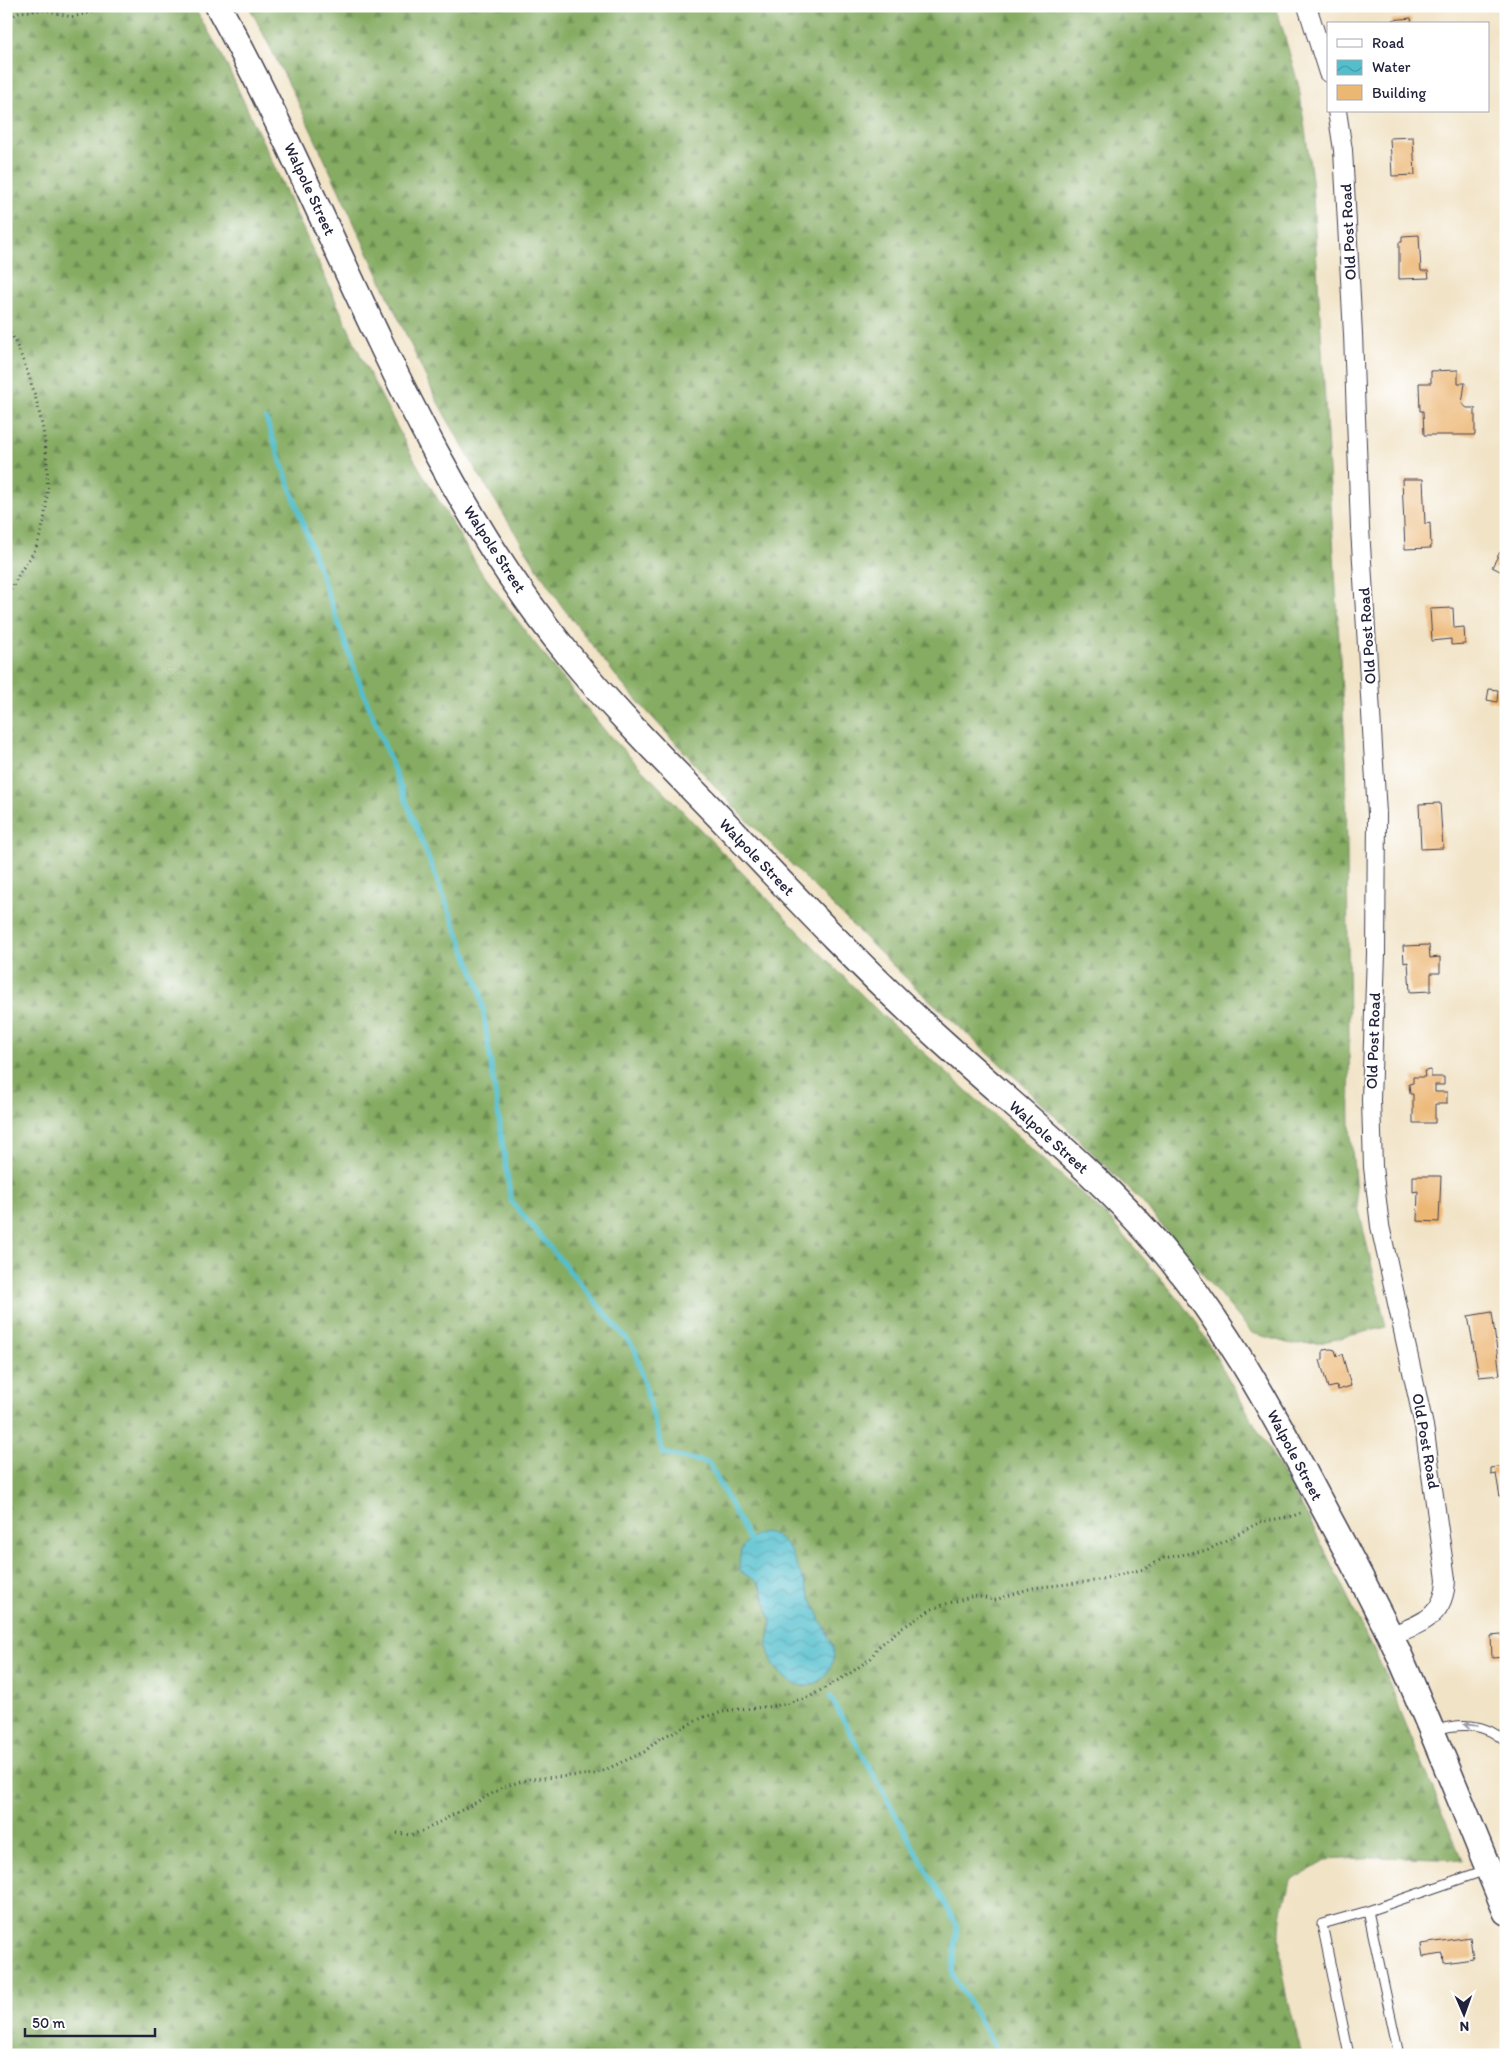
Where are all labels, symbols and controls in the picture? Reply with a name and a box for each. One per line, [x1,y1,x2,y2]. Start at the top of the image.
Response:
legend [1327,22,1490,112]
text: Road [1372,34,1405,52]
text: Water [1372,58,1411,76]
text: Building [1372,84,1426,102]
street label: Walpole Street [280,140,340,238]
street label: Old Post Road [1336,183,1360,281]
street label: Walpole Street [460,502,530,596]
street label: Old Post Road [1354,587,1380,685]
street label: Walpole Street [715,814,799,900]
street label: Old Post Road [1362,992,1384,1090]
street label: Walpole Street [1005,1096,1093,1178]
street label: Old Post Road [1408,1392,1444,1491]
street label: Walpole Street [1263,1406,1327,1504]
one-way arrow [1463,1720,1479,1730]
north arrow [1440,1988,1490,2038]
scale bar [25,2006,155,2038]
text: 50 m [32,2014,65,2032]
text: N [1459,2018,1469,2035]

